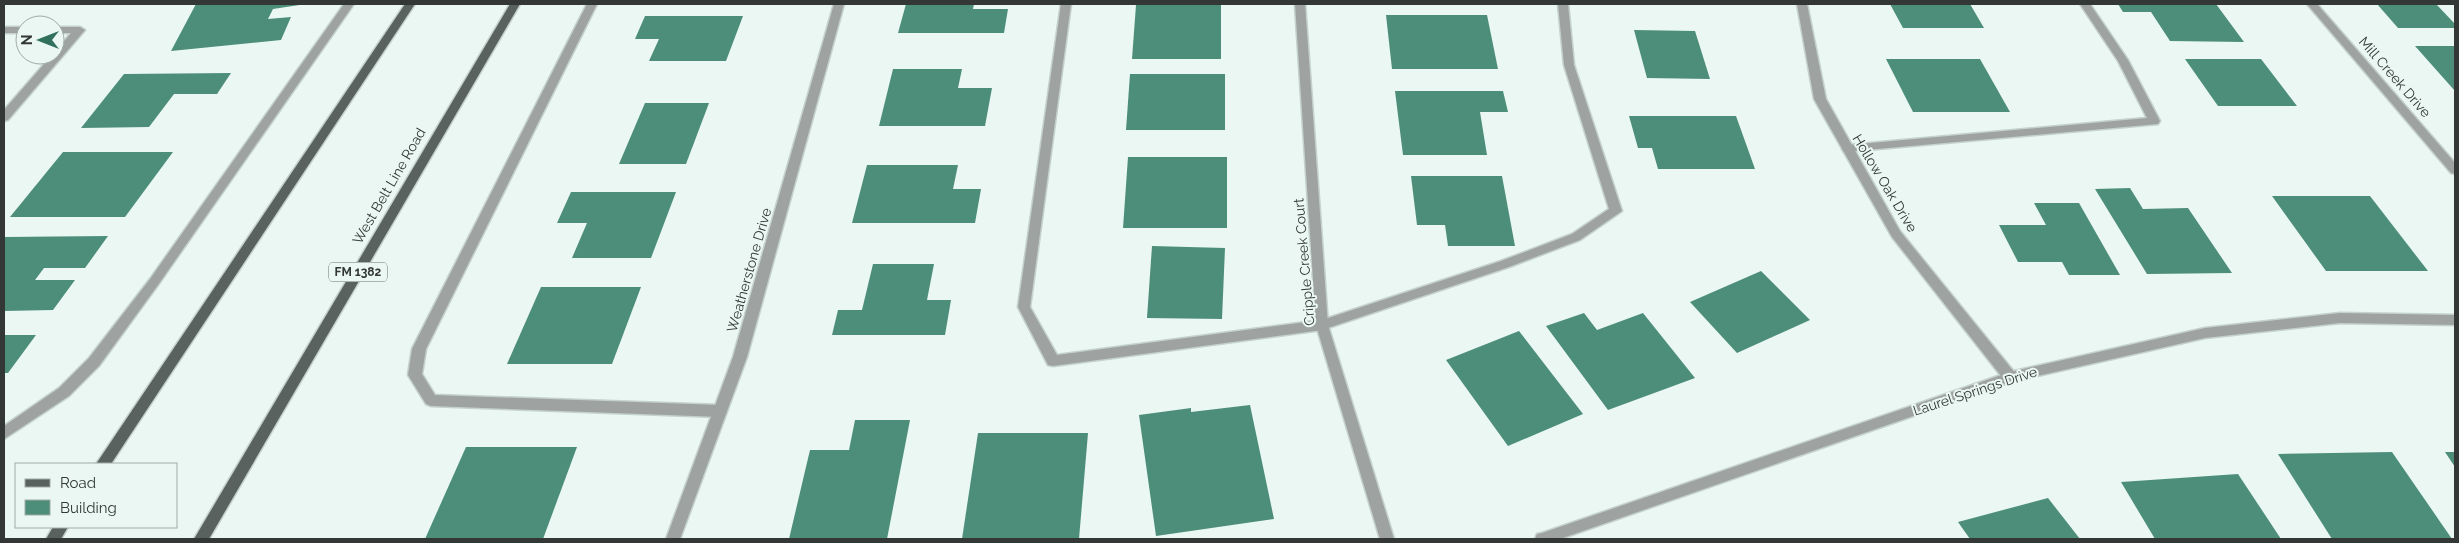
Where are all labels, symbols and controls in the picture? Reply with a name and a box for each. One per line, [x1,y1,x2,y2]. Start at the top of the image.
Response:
north arrow [15,15,65,65]
street label: Mill Creek Drive [2356,34,2434,120]
text: N [19,35,35,45]
street label: West Belt Line Road [349,125,429,247]
street label: Hollow Oak Drive [1849,131,1921,235]
street label: Cripple Creek Court [1290,197,1318,326]
street label: Weatherstone Drive [724,206,774,334]
road number: FM 1382 [329,262,387,282]
street label: Laurel Springs Drive [1911,363,2039,419]
legend [15,463,178,528]
text: Road [60,474,96,492]
text: Building [60,499,117,517]

